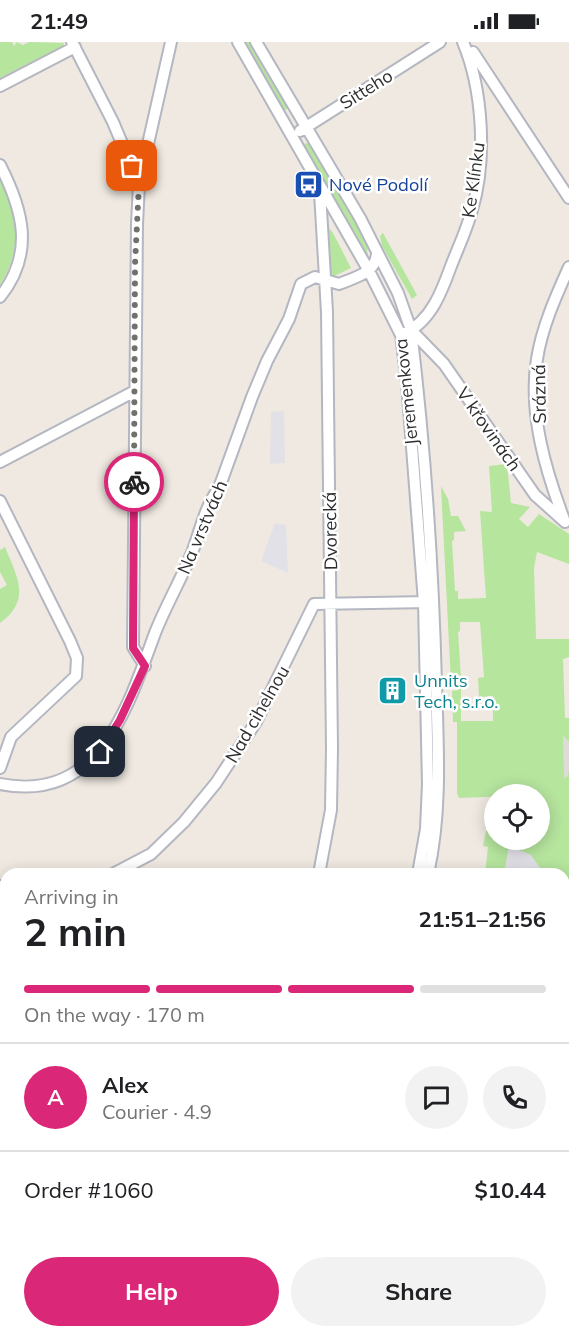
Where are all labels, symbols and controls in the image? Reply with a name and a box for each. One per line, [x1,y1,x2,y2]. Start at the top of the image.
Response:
text: 21:49 [30,7,88,35]
street label: Sitteho [335,64,397,114]
pin [106,140,157,191]
street label: Ke Klínku [456,141,490,219]
icon: bag [115,149,148,182]
bus stop icon: Nové Podolí [292,168,324,200]
place label: Nové Podolí [329,173,429,196]
street label: Jeremenkova [389,337,423,447]
street label: Srázná [527,364,551,424]
street label: V křovinách [452,382,526,476]
courier [104,452,164,512]
icon: bike [118,466,151,499]
street label: Na vrstvách [172,476,232,578]
street label: Dvorecká [318,492,342,570]
street label: Nad cihelnou [220,661,294,767]
place label: Unnits Tech, s.r.o. [414,669,498,713]
building icon: Unnits Tech, s.r.o. [377,674,409,706]
pin [74,726,125,777]
icon: home [83,735,116,768]
map controls [484,784,550,850]
button: locate [484,784,550,850]
text: Arriving in [24,884,119,909]
text: 21:51–21:56 [418,905,546,933]
text: 2 min [24,907,127,956]
text: On the way · 170 m [24,1002,205,1027]
button: chat [405,1066,468,1129]
button: phone [483,1066,546,1129]
text: Alex [102,1071,148,1099]
text: A [47,1083,64,1111]
text: Courier · 4.9 [102,1099,212,1124]
text: Order #1060 [24,1176,154,1204]
text: $10.44 [475,1176,546,1204]
button: Help [24,1257,279,1326]
button: Share [291,1257,546,1326]

